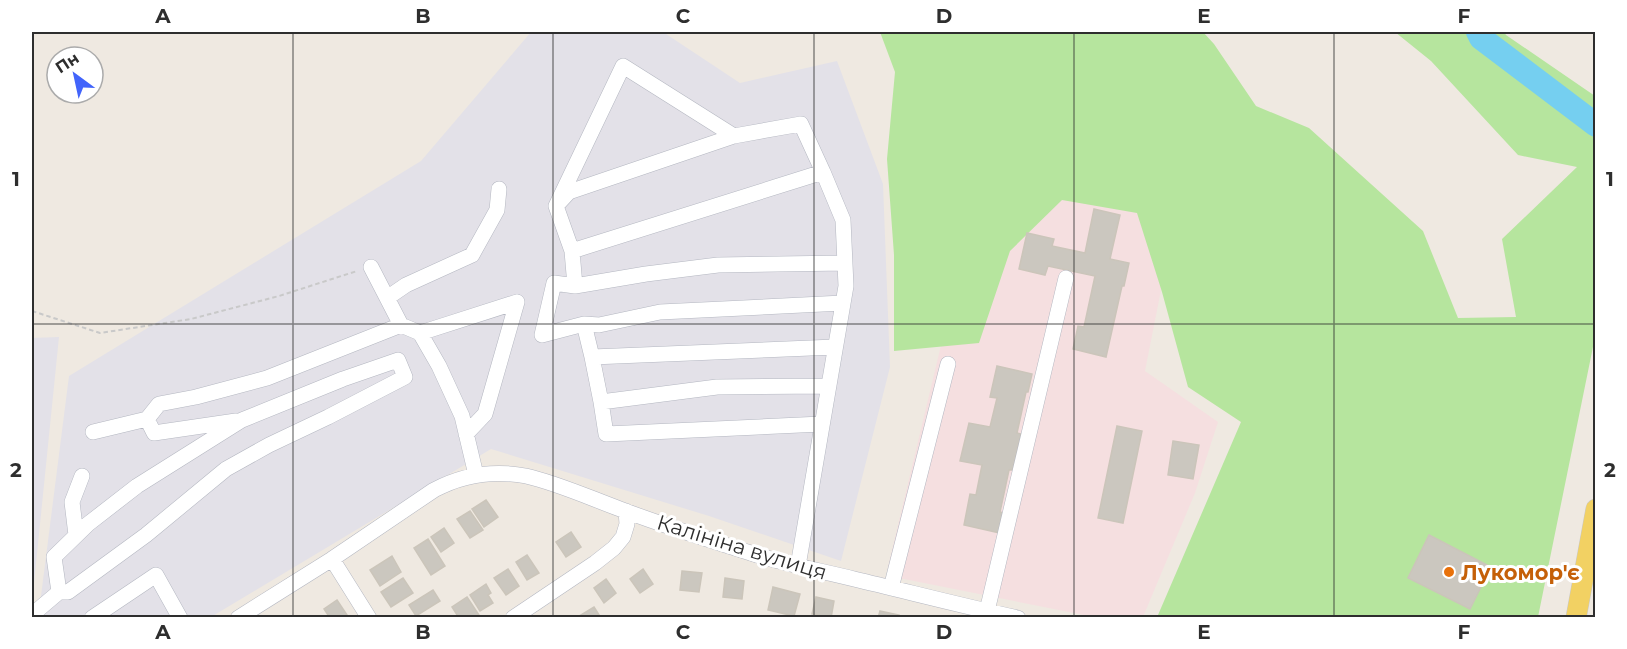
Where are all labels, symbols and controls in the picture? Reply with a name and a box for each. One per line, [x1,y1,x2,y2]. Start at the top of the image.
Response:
text: A [154,4,171,28]
text: B [415,4,431,28]
text: C [676,4,691,28]
text: D [936,4,952,28]
text: E [1197,4,1211,28]
text: F [1458,4,1471,28]
north arrow [45,45,105,105]
text: Пн [52,48,82,77]
text: 1 [12,167,20,191]
text: 1 [1606,167,1614,191]
text: 2 [10,458,22,482]
text: 2 [1604,458,1616,482]
street label: Калініна вулиця [654,509,830,585]
place label: Лукомор'є [1461,560,1580,585]
marker: Лукомор'є [1442,565,1456,579]
text: A [154,620,171,644]
text: B [415,620,431,644]
text: C [676,620,691,644]
text: D [936,620,952,644]
text: E [1197,620,1211,644]
text: F [1458,620,1471,644]

